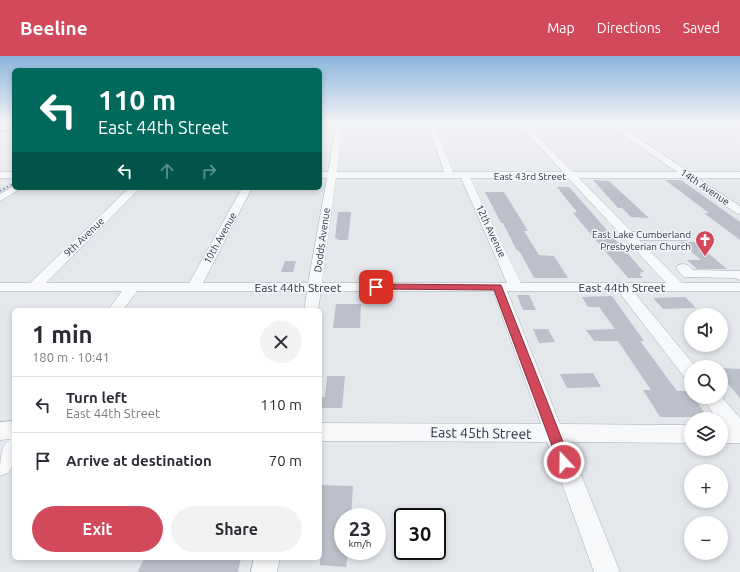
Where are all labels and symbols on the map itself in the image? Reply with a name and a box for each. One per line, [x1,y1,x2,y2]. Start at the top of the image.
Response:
street label: 14th Avenue [678,167,732,207]
street label: East 43rd Street [494,171,566,182]
street label: 12th Avenue [474,203,508,259]
street label: Dodds Avenue [312,207,332,273]
street label: 10th Avenue [201,210,239,266]
street label: 9th Avenue [62,215,106,259]
place label: East Lake Cumberland Presbyterian Church [592,229,691,252]
church icon: East Lake Cumberland Presbyterian Church [694,229,716,257]
pin [359,270,393,304]
street label: East 44th Street [255,281,342,294]
street label: East 44th Street [579,281,666,294]
street label: East 45th Street [430,424,532,442]
position arrow [543,441,585,483]
speed limit sign: 30 [394,508,446,560]

